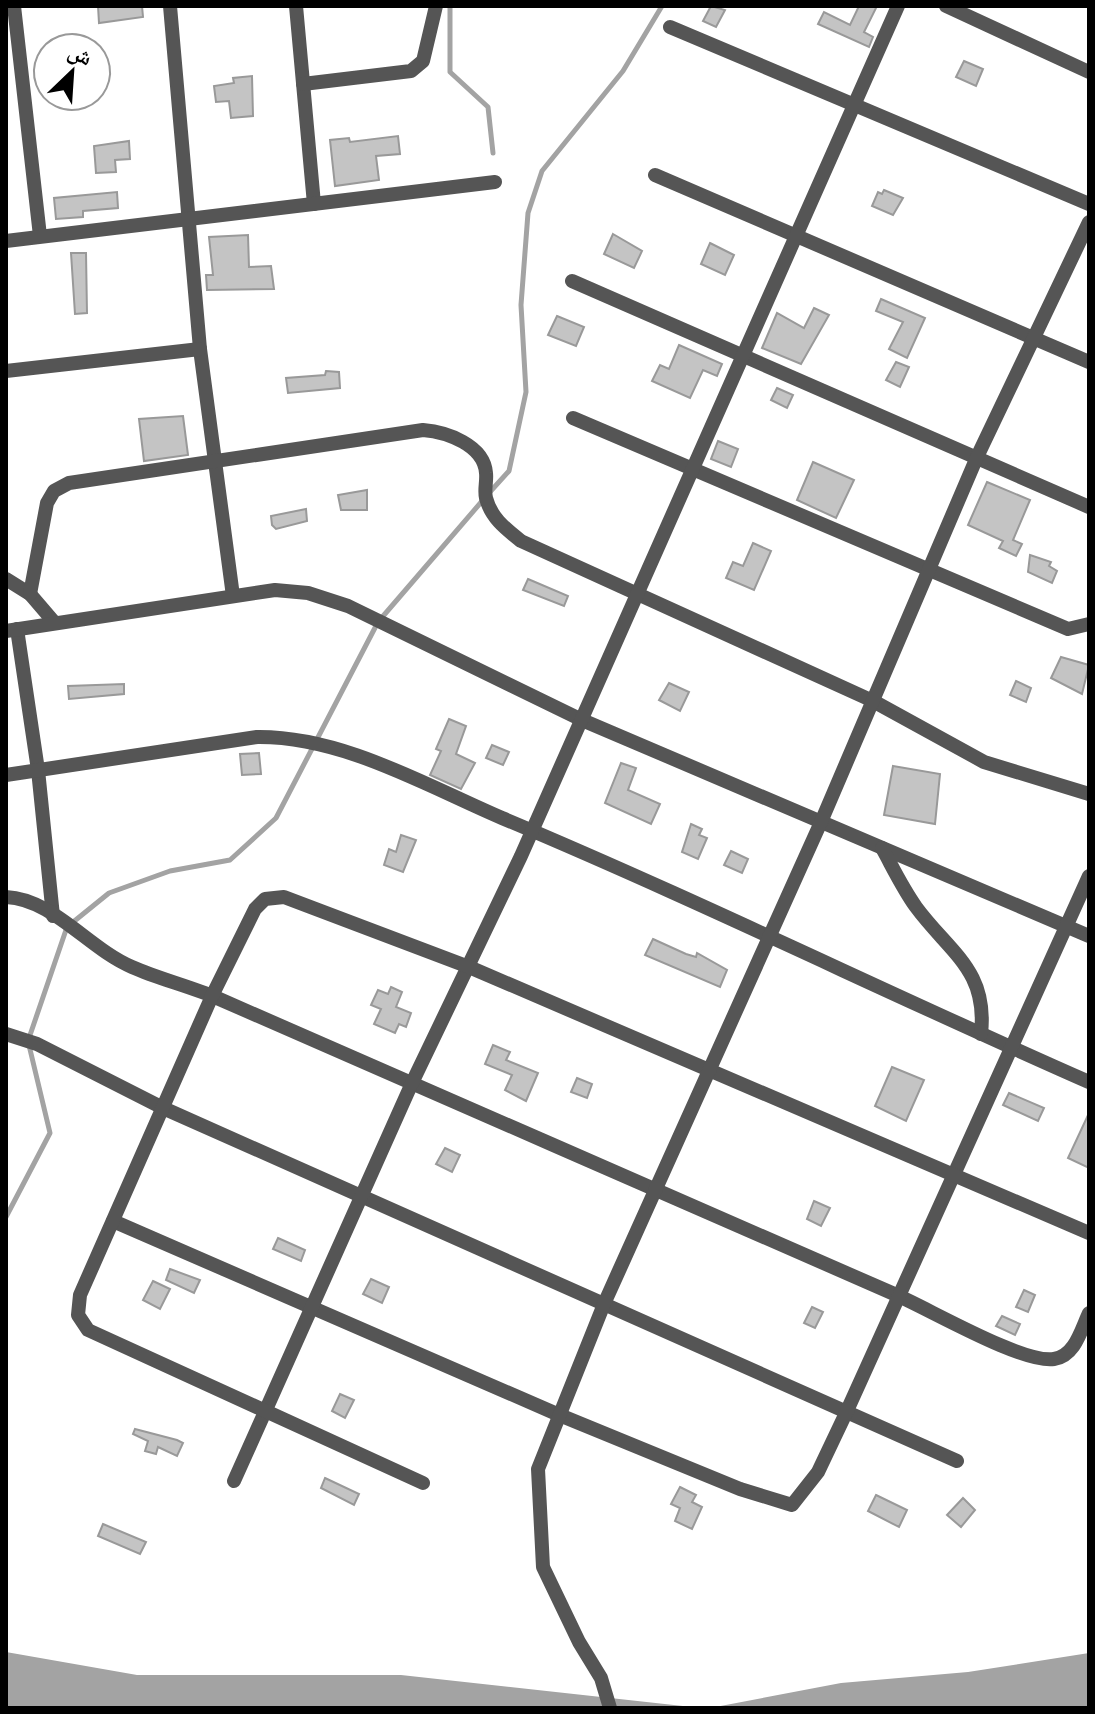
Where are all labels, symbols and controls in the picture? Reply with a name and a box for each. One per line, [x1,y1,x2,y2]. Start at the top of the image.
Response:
north arrow [32,32,112,112]
text: ش [64,34,98,71]

